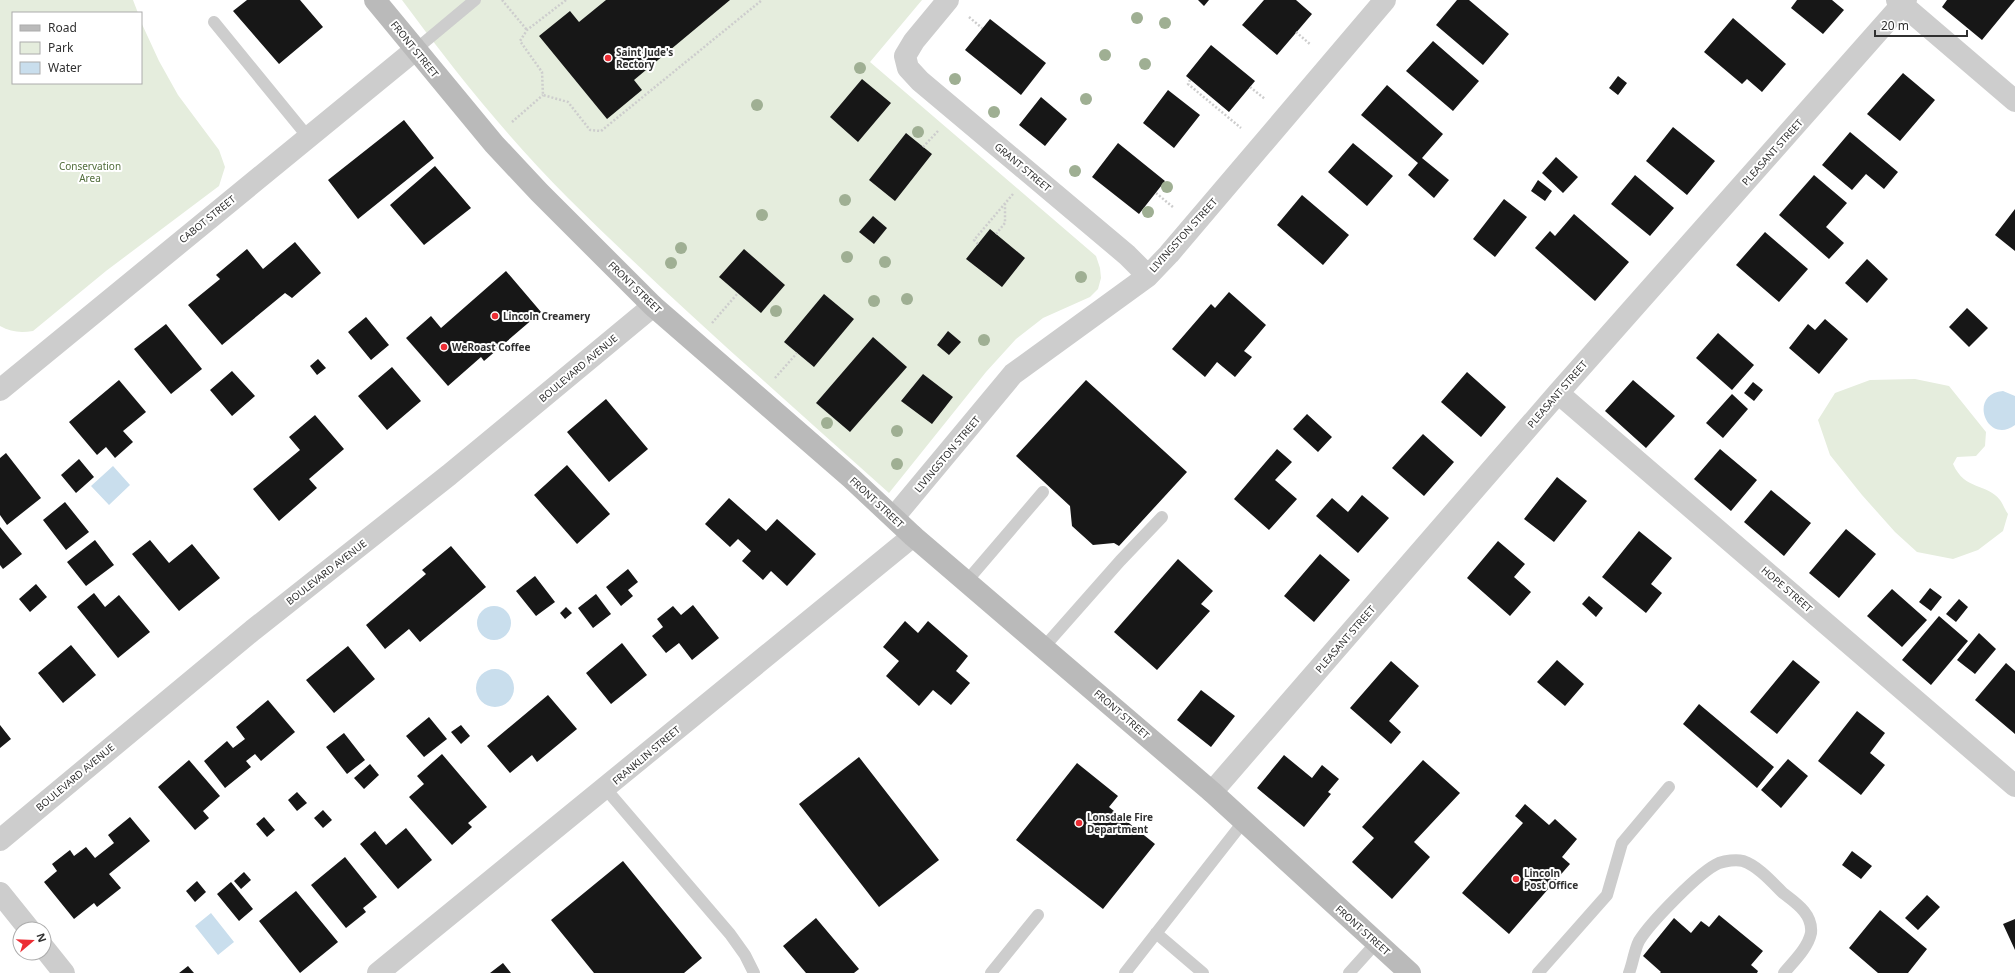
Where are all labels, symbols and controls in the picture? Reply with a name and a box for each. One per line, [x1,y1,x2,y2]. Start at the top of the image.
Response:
legend [12,12,142,84]
scale bar [1875,12,1967,38]
text: 20 m [1881,17,1909,34]
street label: FRONT STREET [388,18,442,81]
text: Road [48,19,77,36]
text: Park [48,39,74,56]
place label: Saint Jude's Rectory [616,45,673,71]
marker: Saint Jude's Rectory [603,53,613,63]
text: Water [48,59,82,76]
street label: PLEASANT STREET [1738,115,1806,188]
street label: GRANT STREET [992,139,1054,195]
park label: Conservation Area [59,159,121,185]
street label: CABOT STREET [176,192,238,246]
street label: LIVINGSTON STREET [1146,194,1221,275]
street label: FRONT STREET [605,258,665,316]
place label: Lincoln Creamery [503,309,590,323]
marker: Lincoln Creamery [490,311,500,321]
street label: BOULEVARD AVENUE [536,331,620,405]
place label: WeRoast Coffee [452,340,531,354]
marker: WeRoast Coffee [439,342,449,352]
street label: PLEASANT STREET [1524,357,1590,431]
street label: LIVINGSTON STREET [911,413,983,495]
street label: FRONT STREET [847,473,907,531]
street label: BOULEVARD AVENUE [283,536,369,608]
street label: HOPE STREET [1758,563,1816,615]
street label: PLEASANT STREET [1312,602,1378,676]
street label: FRONT STREET [1091,686,1153,742]
street label: FRANKLIN STREET [609,722,683,787]
street label: BOULEVARD AVENUE [33,740,117,814]
place label: Lonsdale Fire Department [1087,810,1153,836]
marker: Lonsdale Fire Department [1074,818,1084,828]
place label: Lincoln Post Office [1524,866,1578,892]
marker: Lincoln Post Office [1511,874,1521,884]
street label: FRONT STREET [1333,902,1394,959]
north arrow [12,921,52,961]
text: N [33,931,50,944]

